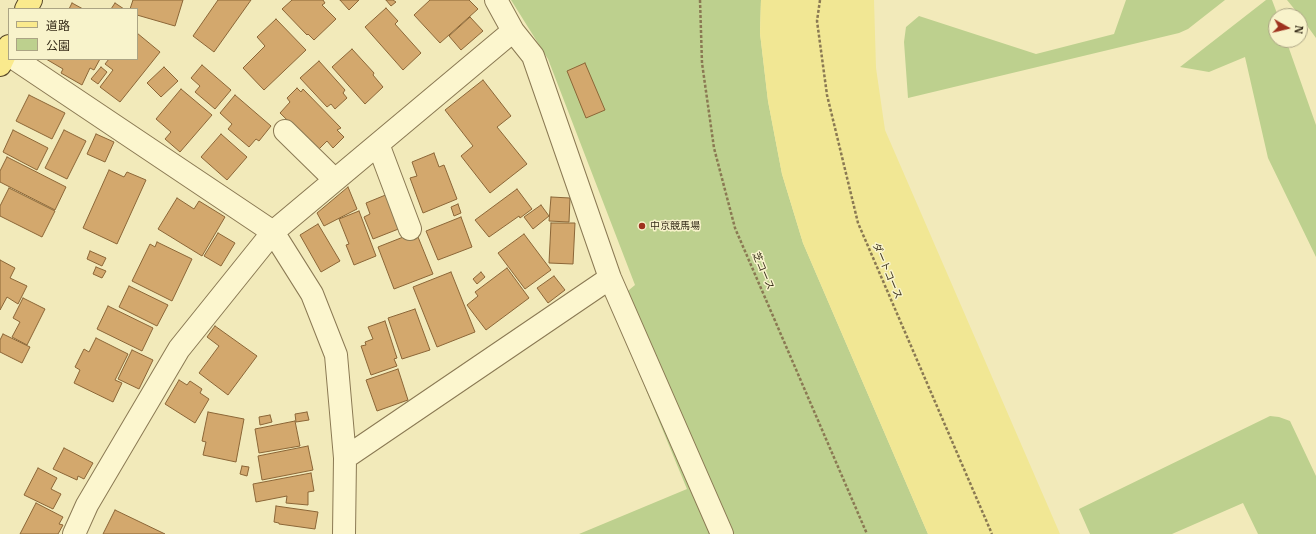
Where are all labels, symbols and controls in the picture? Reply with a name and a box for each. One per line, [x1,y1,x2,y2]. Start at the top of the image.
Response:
legend [8,8,138,60]
north arrow [1268,8,1308,48]
text: 道路 [46,18,70,33]
text: N [1291,24,1306,35]
text: 公園 [46,38,70,53]
place label: 中京競馬場 [650,220,700,232]
marker: 中京競馬場 [637,221,647,231]
street label: ダートコース [870,241,904,301]
street label: 芝コース [750,250,776,292]

